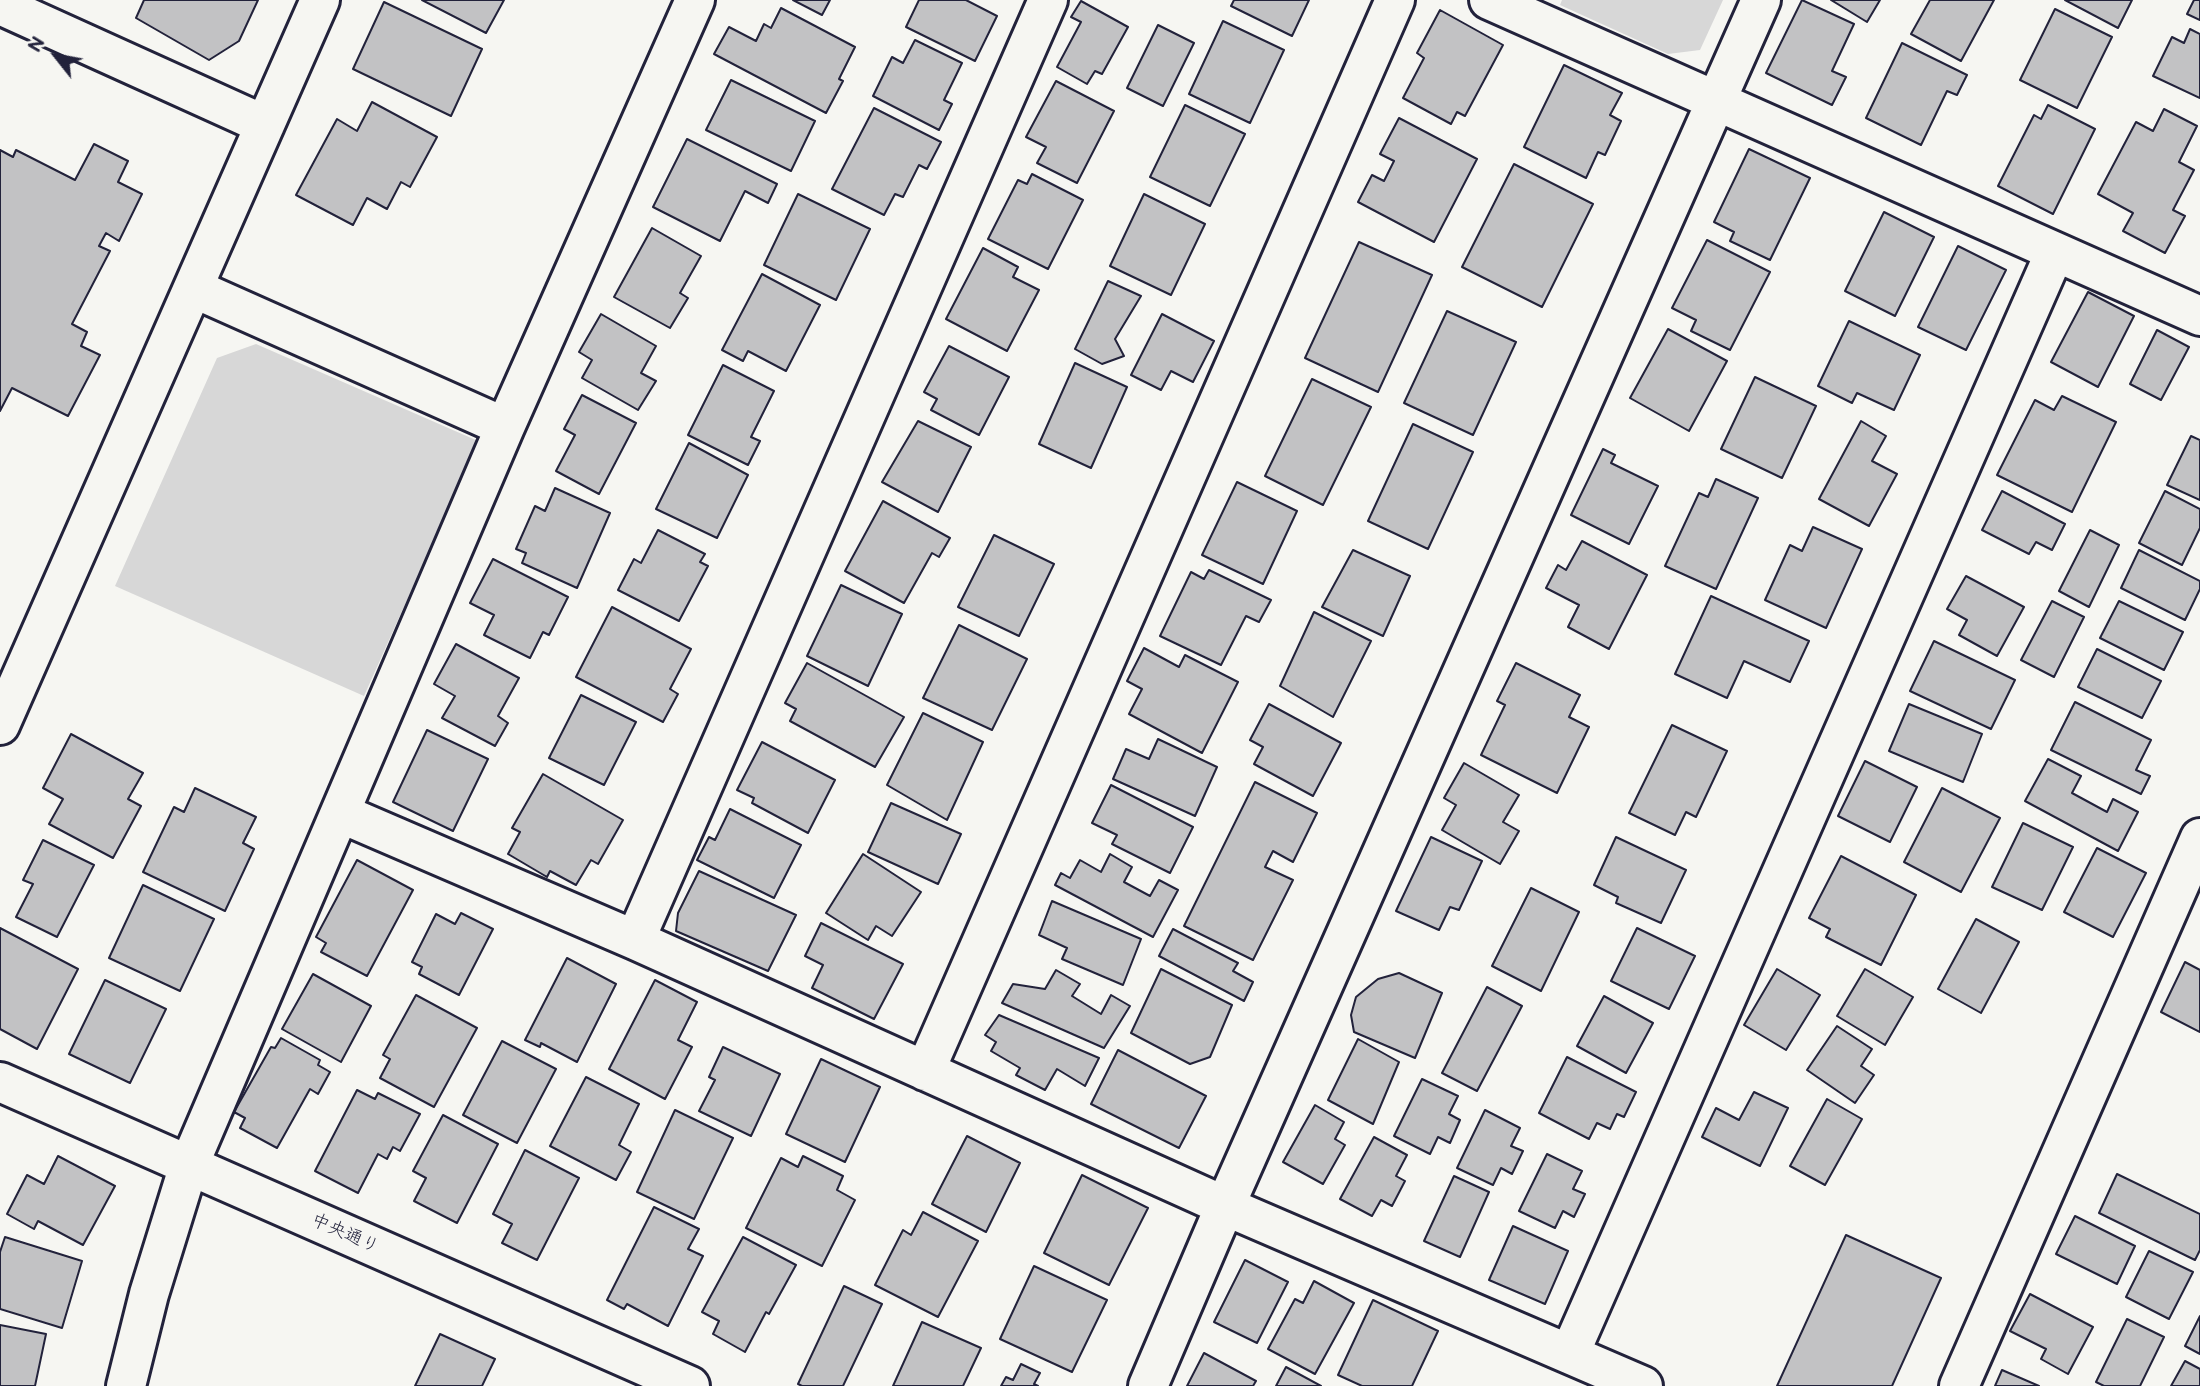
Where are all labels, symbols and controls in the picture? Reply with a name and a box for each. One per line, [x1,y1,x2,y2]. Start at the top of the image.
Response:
north arrow [21,21,91,91]
text: N [24,33,51,57]
street label: 中央通り [308,1209,382,1259]

